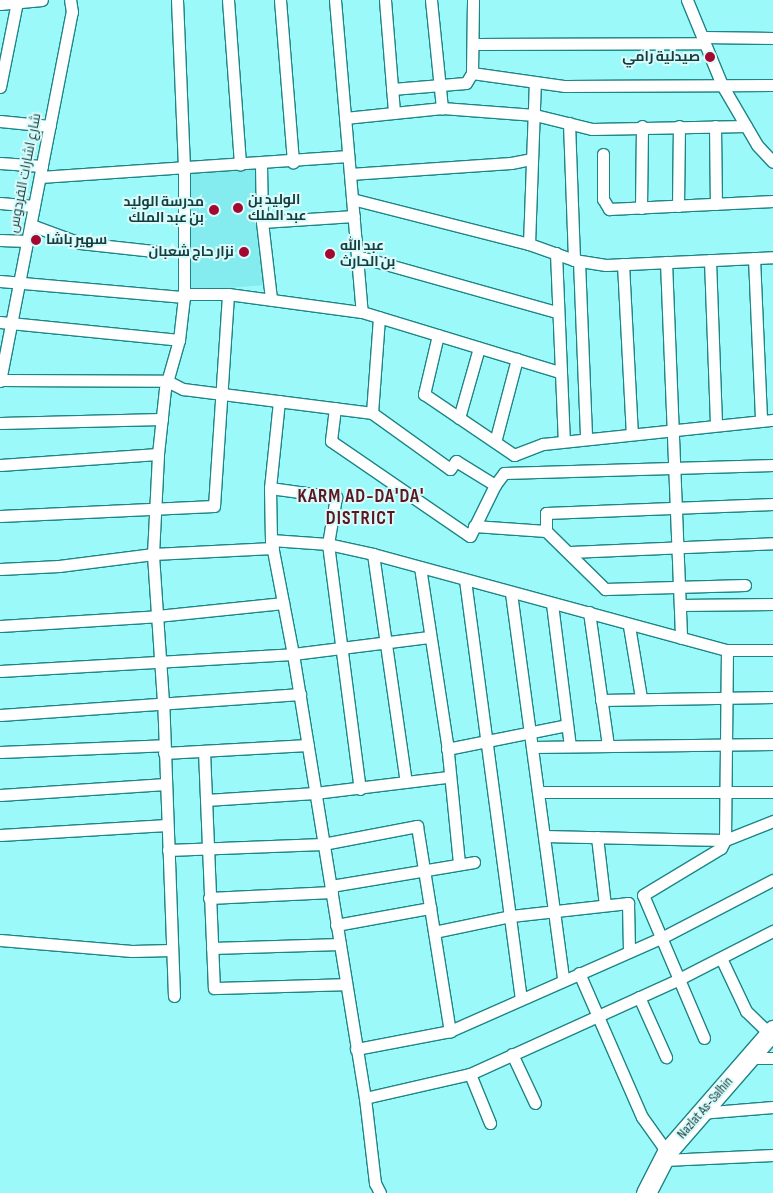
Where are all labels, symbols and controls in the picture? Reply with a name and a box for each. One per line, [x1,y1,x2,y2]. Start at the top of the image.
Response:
place label: صيدلية رامي [622,49,700,65]
marker: صيدلية رامي [704,51,716,63]
street label: شارع اشارات الفردوس [5,112,45,234]
place label: الوليد بن عبد الملك [248,192,307,224]
place label: مدرسة الوليد بن عبد الملك [123,194,204,226]
marker: الوليد بن عبد الملك [232,202,244,214]
marker: مدرسة الوليد بن عبد الملك [208,204,220,216]
place label: سهير باشا [46,232,107,248]
marker: سهير باشا [30,234,42,246]
place label: عبد الله بن الحارث [340,238,395,270]
place label: نزار حاج شعبان [149,244,234,260]
marker: نزار حاج شعبان [238,246,250,258]
marker: عبد الله بن الحارث [324,248,336,260]
district label: KARM AD-DA'DA' DISTRICT [296,486,426,530]
street label: Nazlat As-Salhin [673,1074,737,1142]

